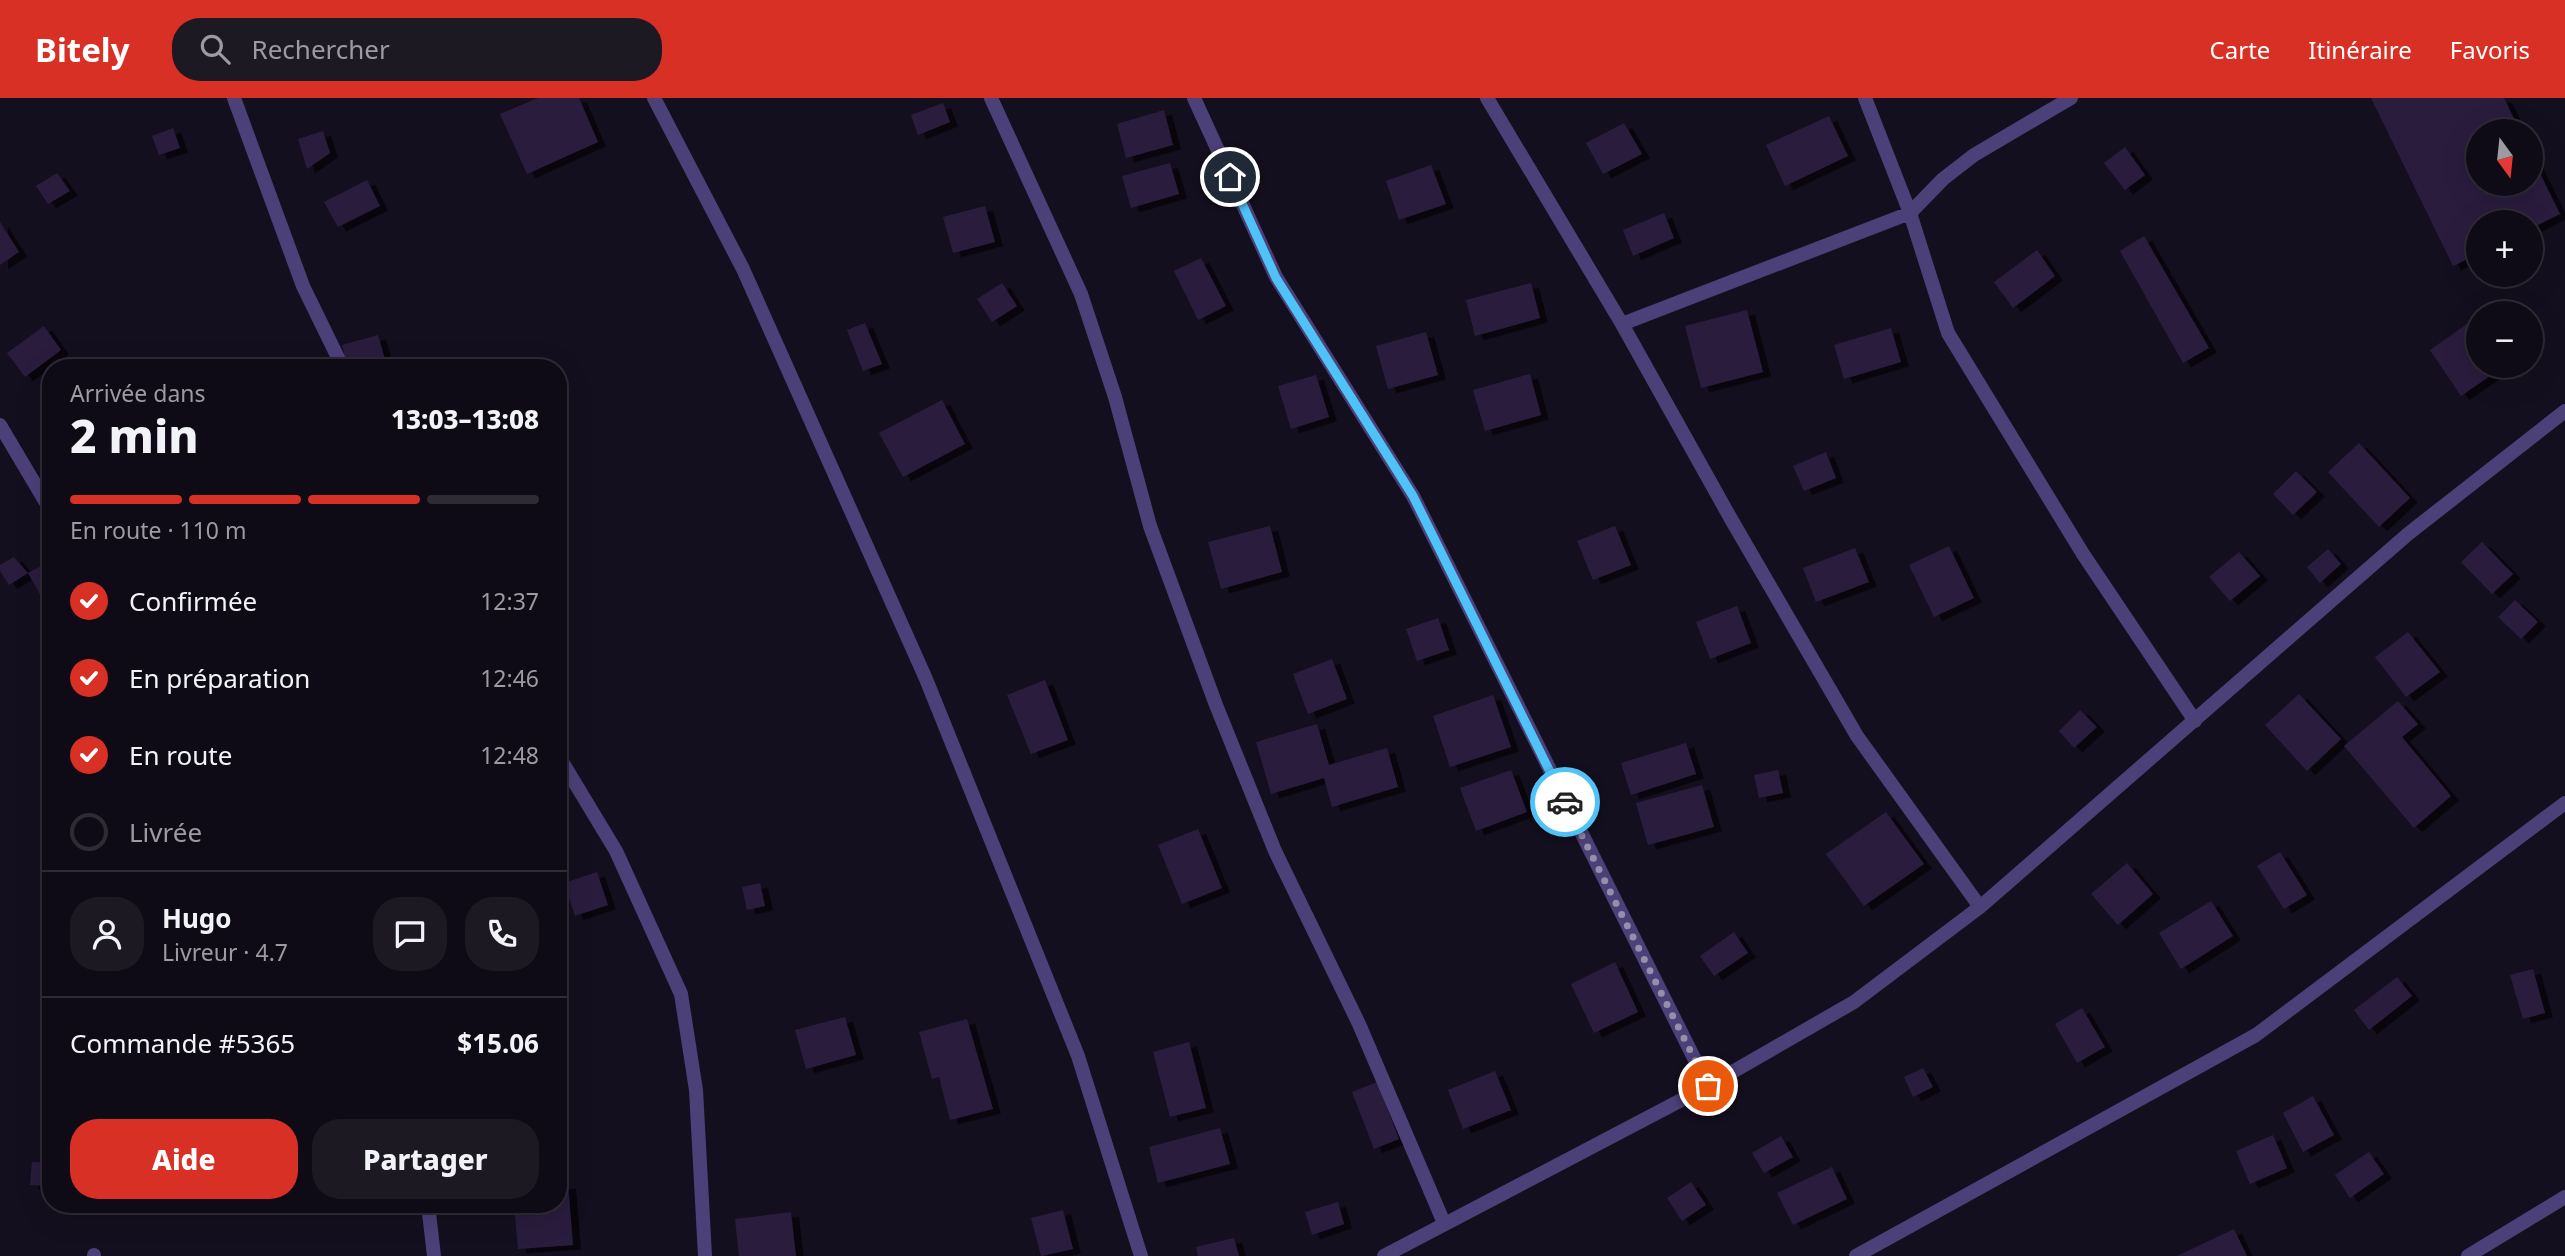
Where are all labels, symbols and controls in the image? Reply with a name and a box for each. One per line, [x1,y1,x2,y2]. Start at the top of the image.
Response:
search box [172,18,662,81]
text: Bitely [35,27,130,72]
icon: search [196,30,234,68]
text: Rechercher [252,31,390,67]
text: Carte [2210,33,2270,66]
text: Itinéraire [2308,33,2412,66]
text: Favoris [2450,33,2530,66]
north arrow [2466,119,2543,196]
map controls [2466,119,2543,378]
pin [1200,147,1260,207]
icon: home [1211,158,1249,196]
button: + [2466,210,2543,287]
button: − [2466,301,2543,378]
text: Arrivée dans [70,377,206,409]
text: 13:03–13:08 [391,401,539,437]
text: 2 min [70,404,199,466]
text: En route · 110 m [70,514,247,546]
icon: check [70,582,108,620]
text: Confirmée [129,583,257,619]
text: 12:37 [480,585,539,617]
icon: check [70,659,108,697]
text: En préparation [129,660,310,696]
text: 12:46 [480,662,539,694]
icon: check [70,736,108,774]
text: En route [129,737,232,773]
text: 12:48 [480,739,539,771]
courier [1530,767,1600,837]
icon: car [1546,783,1584,821]
text: Livrée [129,814,202,850]
button: person [70,897,144,971]
button: chat [373,897,447,971]
button: phone [465,897,539,971]
text: Hugo [162,900,231,936]
text: Livreur · 4.7 [162,936,288,968]
text: Commande #5365 [70,1025,295,1061]
text: $15.06 [457,1025,539,1061]
pin [1678,1056,1738,1116]
icon: bag [1689,1067,1727,1105]
button: Aide [70,1119,298,1199]
button: Partager [312,1119,539,1199]

